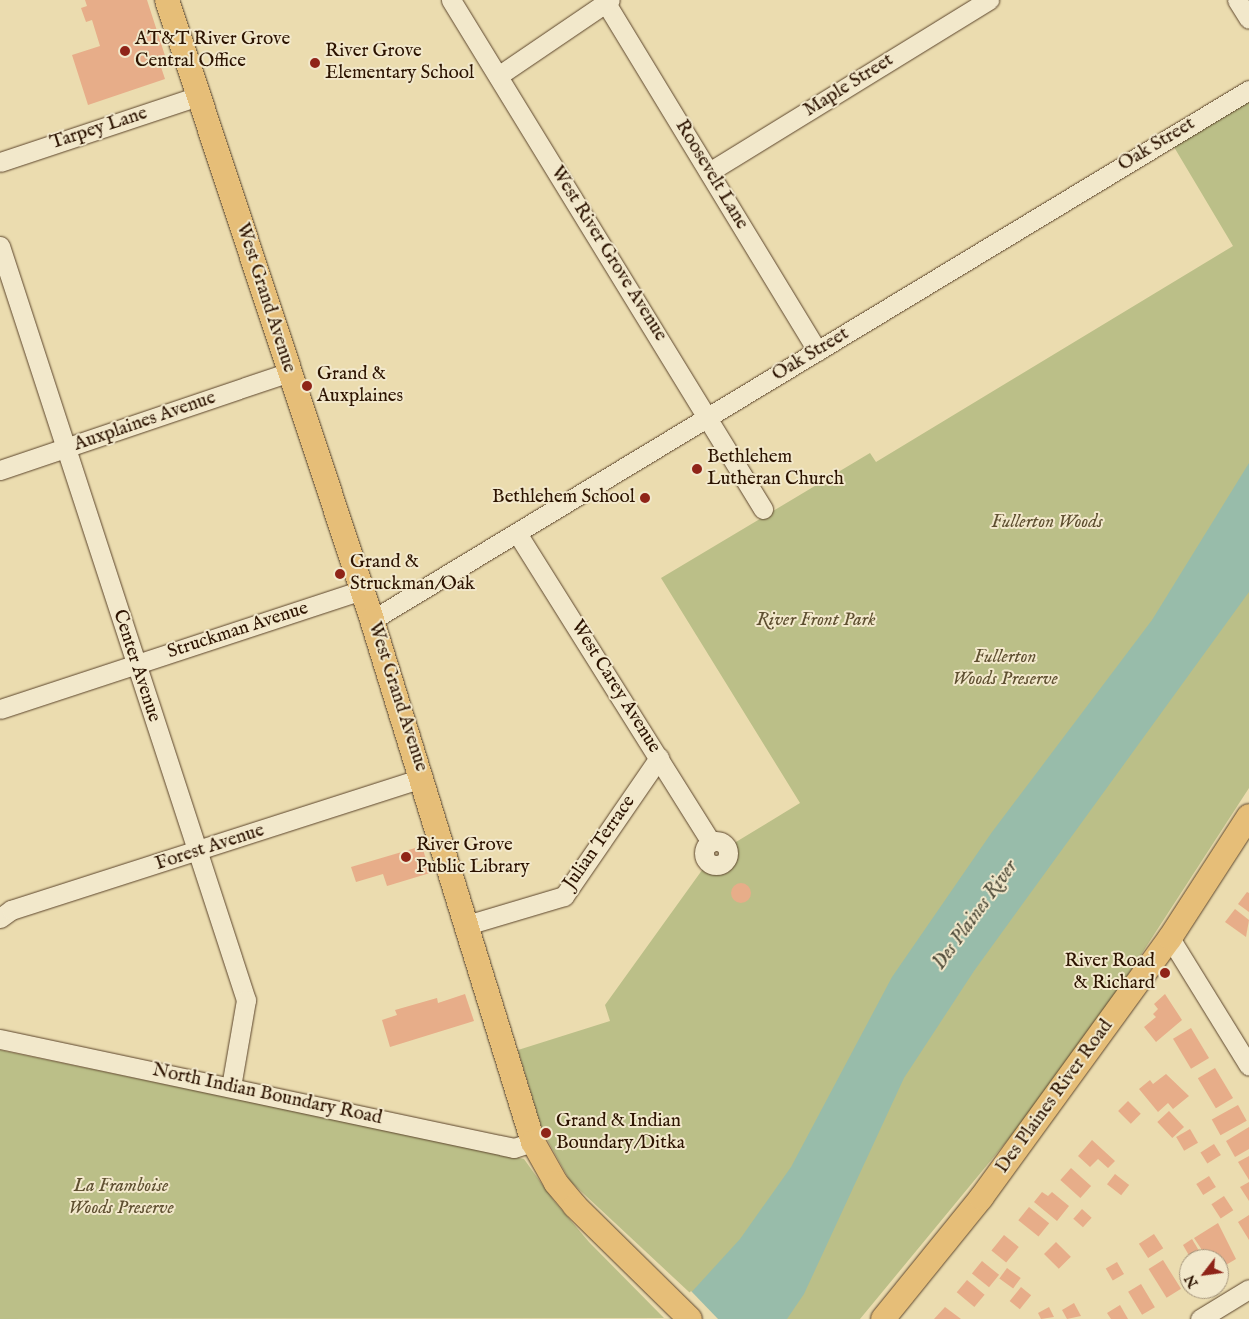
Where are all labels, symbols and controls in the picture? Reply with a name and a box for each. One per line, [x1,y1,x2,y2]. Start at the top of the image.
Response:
place label: AT&T River Grove Central Office [135,29,290,73]
place label: River Grove Elementary School [325,41,474,85]
marker: AT&T River Grove Central Office [119,45,131,57]
street label: Maple Street [800,49,898,123]
marker: River Grove Elementary School [309,57,321,69]
street label: Tarpey Lane [48,103,150,155]
street label: Oak Street [1114,113,1200,177]
street label: Roosevelt Lane [669,116,753,234]
street label: West River Grove Avenue [545,162,671,346]
street label: West Grand Avenue [230,220,300,376]
street label: Oak Street [768,323,854,387]
place label: Grand & Auxplaines [317,364,403,408]
marker: Grand & Auxplaines [301,380,313,392]
street label: Auxplaines Avenue [71,387,219,457]
place label: Bethlehem Lutheran Church [707,447,844,491]
marker: Bethlehem Lutheran Church [691,463,703,475]
place label: Bethlehem School [492,487,635,509]
marker: Bethlehem School [639,492,651,504]
park label: Fullerton Woods [991,512,1103,534]
place label: Grand & Struckman/Oak [350,552,475,596]
marker: Grand & Struckman/Oak [334,568,346,580]
street label: Struckman Avenue [165,598,311,664]
street label: Center Avenue [107,607,165,725]
park label: River Front Park [756,610,876,632]
street label: West Carey Avenue [565,616,665,758]
street label: West Grand Avenue [362,619,432,775]
park label: Fullerton Woods Preserve [952,647,1058,691]
street label: Julian Terrace [559,791,641,895]
street label: Forest Avenue [153,820,267,876]
place label: River Grove Public Library [416,835,530,879]
marker: River Grove Public Library [400,851,412,863]
water label: Des Plaines River [927,856,1023,974]
place label: River Road & Richard [1065,951,1155,995]
marker: River Road & Richard [1159,967,1171,979]
street label: Des Plaines River Road [992,1016,1118,1178]
street label: North Indian Boundary Road [150,1059,384,1131]
place label: Grand & Indian Boundary/Ditka [556,1111,685,1155]
marker: Grand & Indian Boundary/Ditka [540,1127,552,1139]
park label: La Framboise Woods Preserve [68,1176,174,1220]
north arrow [1179,1249,1229,1299]
text: N [1181,1271,1203,1291]

